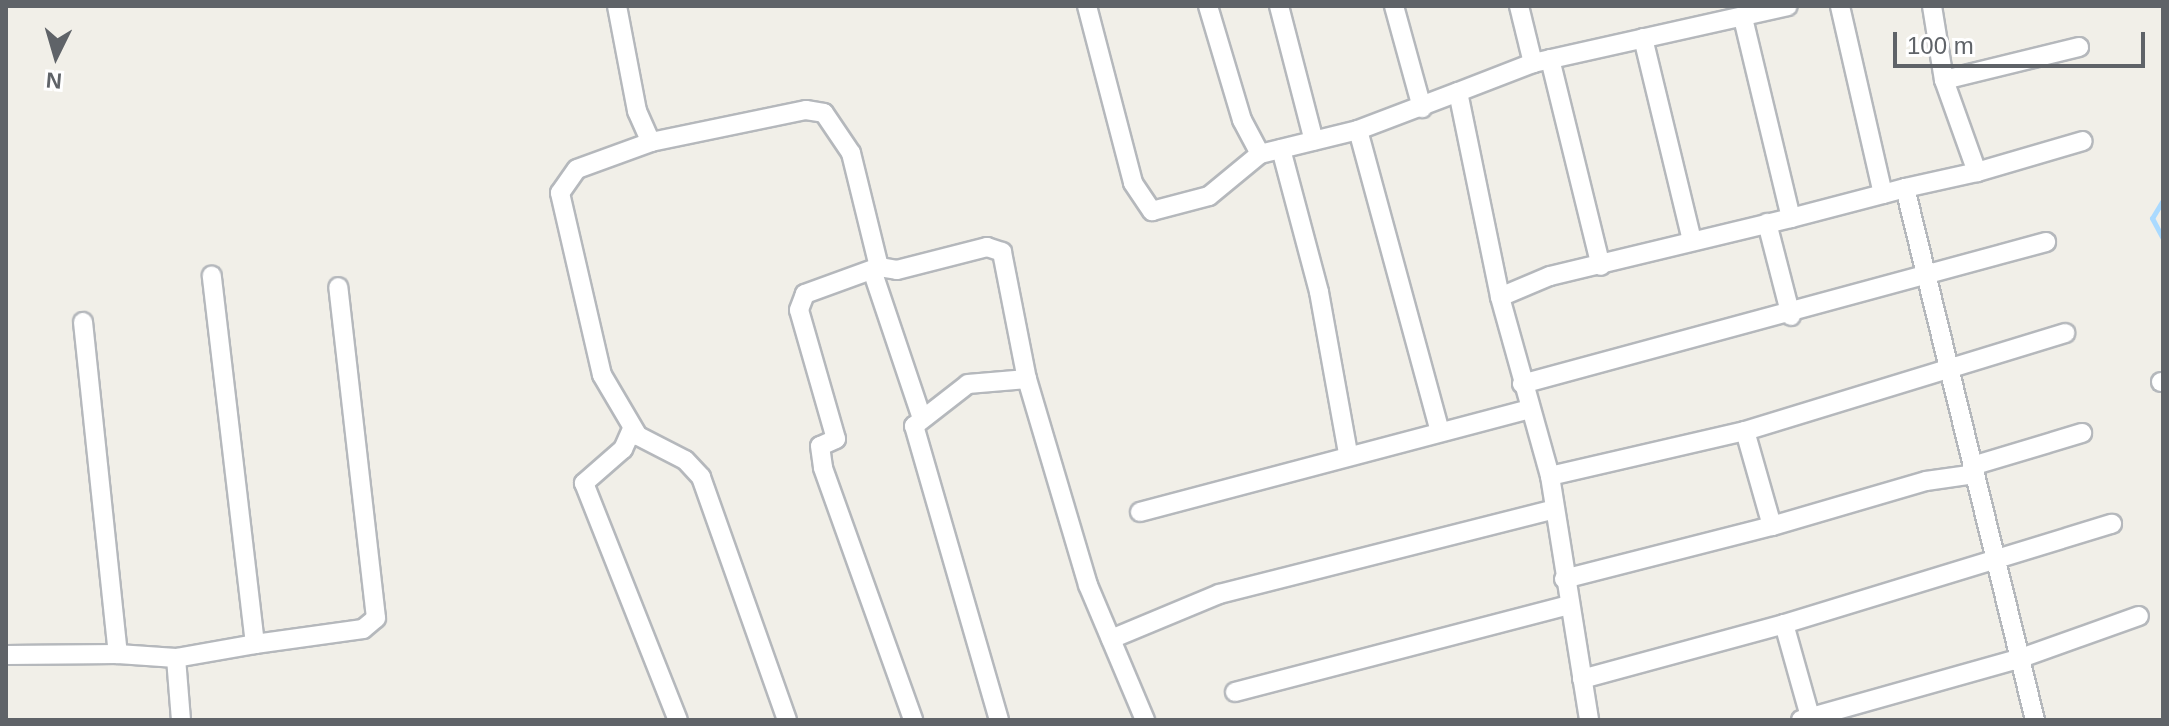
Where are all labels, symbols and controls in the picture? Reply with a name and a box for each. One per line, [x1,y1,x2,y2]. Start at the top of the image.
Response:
north arrow [16,16,96,96]
scale bar [1897,16,2149,66]
text: 100 m [1907,32,1974,59]
text: N [45,67,63,94]

